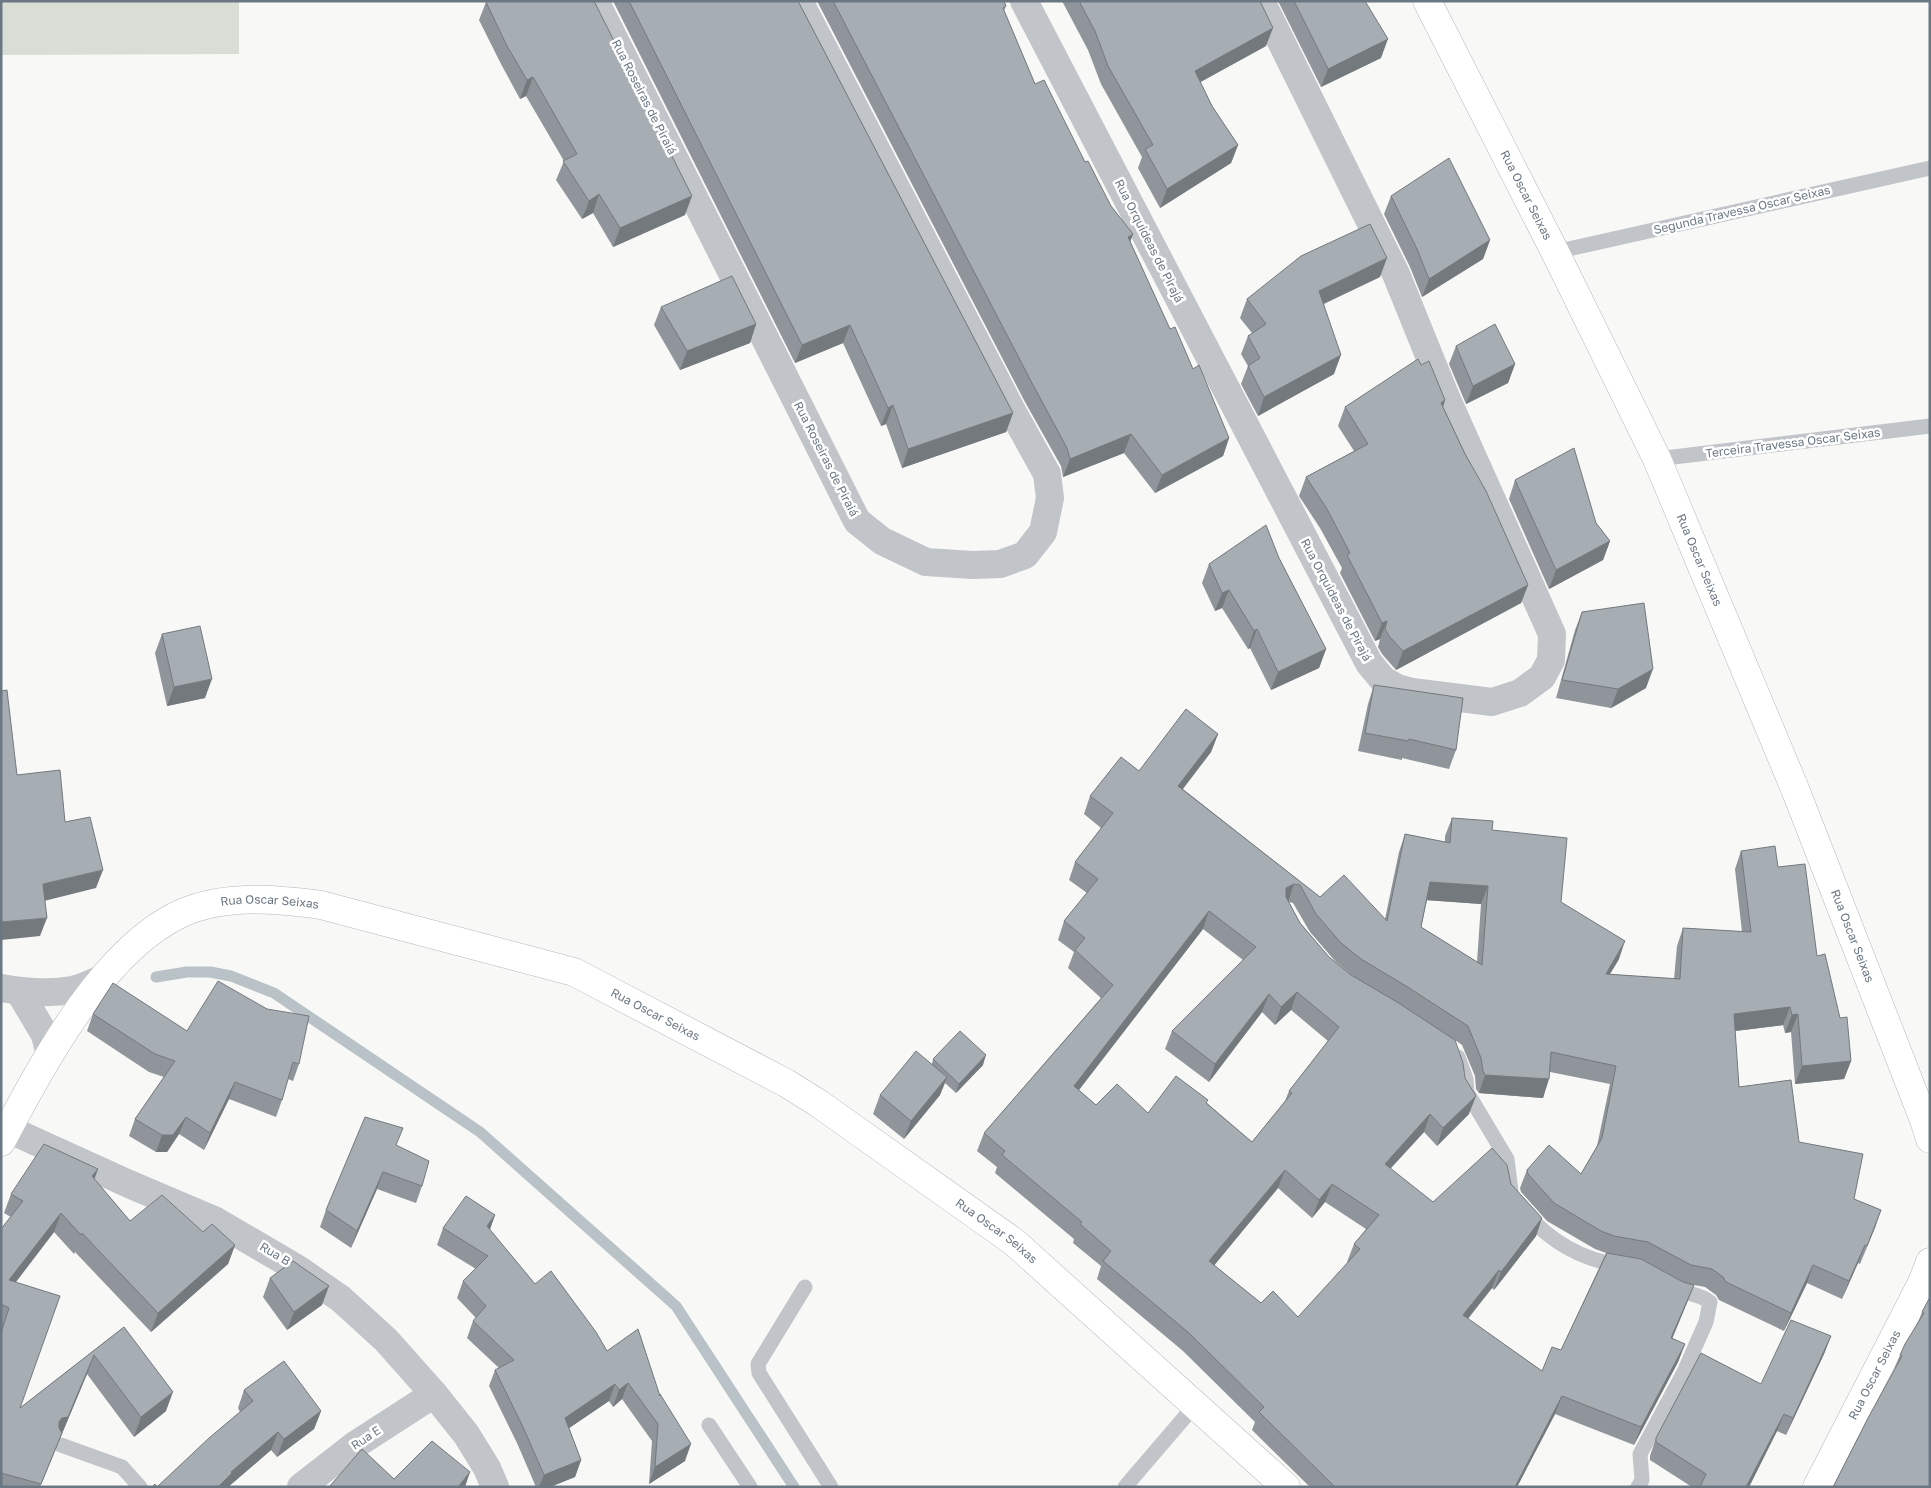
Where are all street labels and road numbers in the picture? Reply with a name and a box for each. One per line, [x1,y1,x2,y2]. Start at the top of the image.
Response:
street label: Rua Roseiras de Piraiá [609,37,680,157]
street label: Rua Oscar Seixas [1497,148,1556,242]
street label: Rua Orquideas de Pirajá [1112,177,1187,305]
street label: Segunda Travessa Oscar Seixas [1652,182,1832,237]
street label: Rua Roseiras de Piraiá [791,399,862,519]
street label: Terceira Travessa Oscar Seixas [1705,424,1881,461]
street label: Rua Oscar Seixas [1674,511,1726,608]
street label: Rua Orquideas de Pirajá [1298,536,1375,664]
street label: Rua Oscar Seixas [1828,887,1878,985]
street label: Rua Oscar Seixas [219,892,320,912]
street label: Rua Oscar Seixas [608,985,703,1044]
street label: Rua Oscar Seixas [953,1195,1041,1266]
street label: Rua B [257,1239,293,1269]
street label: Rua Oscar Seixas [1845,1327,1903,1422]
street label: Rua E [348,1422,383,1453]

